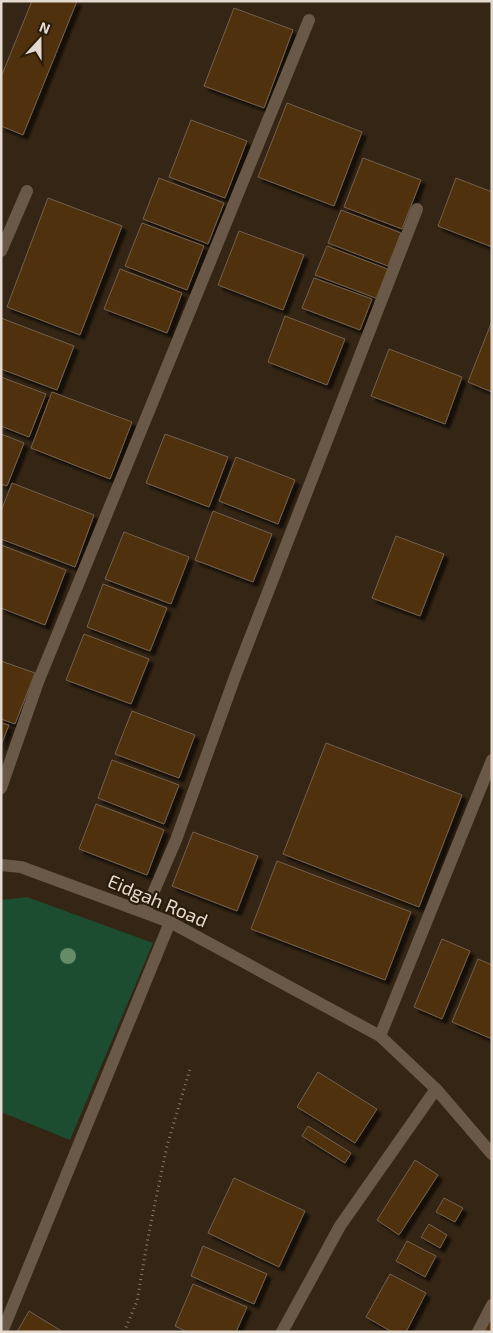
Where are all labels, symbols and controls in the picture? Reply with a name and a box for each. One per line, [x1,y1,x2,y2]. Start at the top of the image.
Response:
north arrow [15,15,65,65]
text: N [37,18,53,37]
street label: Eidgah Road [105,869,211,931]

